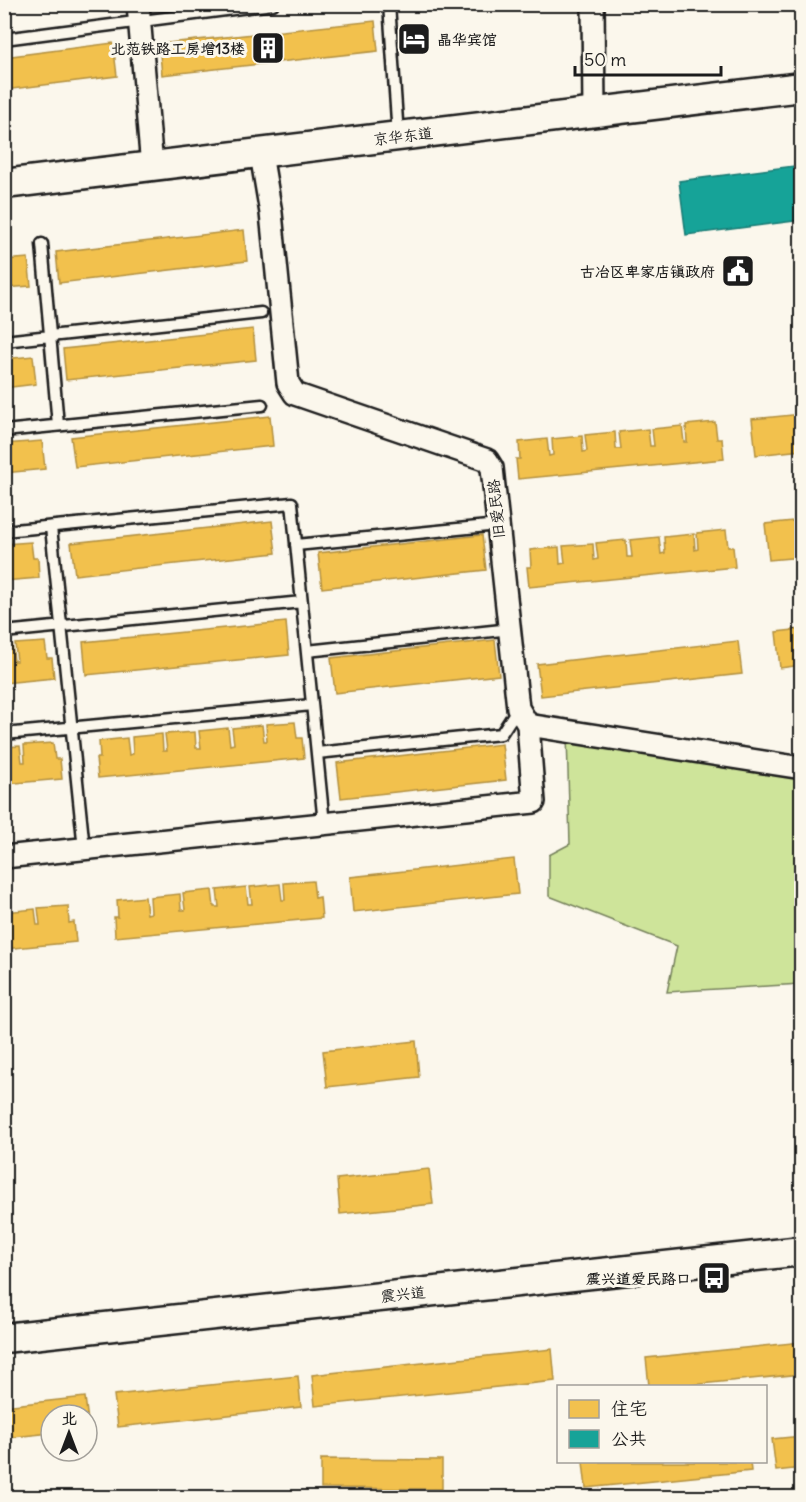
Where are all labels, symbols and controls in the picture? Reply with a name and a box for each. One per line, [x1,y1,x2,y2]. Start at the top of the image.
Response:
hotel icon: 晶华宾馆 [396,21,432,57]
building icon: 北范铁路工房增13楼 [250,30,286,66]
place label: 晶华宾馆 [437,30,497,49]
place label: 北范铁路工房增13楼 [111,39,245,58]
scale bar [575,39,720,77]
text: 50 m [584,48,626,71]
street label: 京华东道 [372,123,434,149]
public building icon: 古冶区卑家店镇政府 [720,253,756,289]
place label: 古冶区卑家店镇政府 [580,262,715,281]
street label: 旧爱民路 [483,478,509,540]
bus stop icon: 震兴道爱民路口 [696,1260,732,1296]
place label: 震兴道爱民路口 [586,1269,691,1288]
street label: 震兴道 [380,1282,426,1306]
legend [557,1385,767,1463]
text: 住宅 [611,1397,647,1420]
north arrow [39,1403,99,1463]
text: 北 [61,1408,77,1428]
text: 公共 [611,1427,647,1450]

